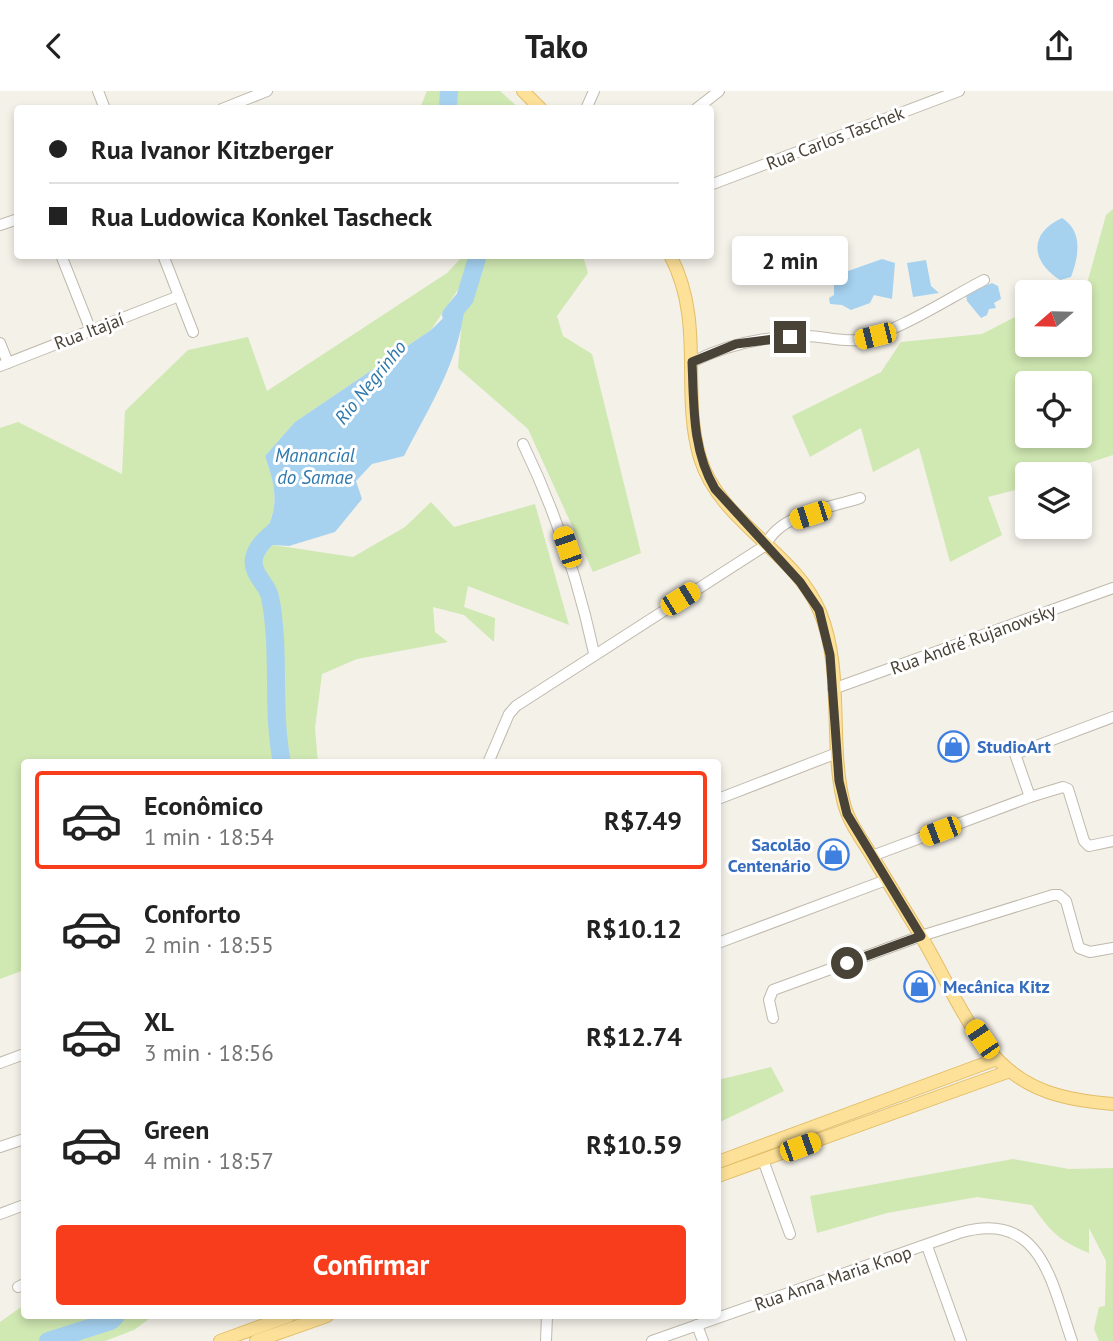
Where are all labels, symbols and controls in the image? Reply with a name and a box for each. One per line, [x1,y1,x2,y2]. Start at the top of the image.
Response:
text: Tako [525,25,588,67]
icon: back [35,27,73,65]
icon: share [1040,27,1078,65]
street label: Rua Carlos Taschek [763,101,908,175]
text: Rua Ivanor Kitzberger [91,133,333,166]
text: Rua Ludowica Konkel Tascheck [91,200,432,233]
callout: 2 min [732,236,848,285]
text: 2 min [762,246,818,275]
north arrow [1015,280,1092,357]
map controls [1015,280,1092,539]
street label: Rua Itajaí [51,307,127,355]
route end [774,321,806,353]
car [853,321,898,351]
water label: Rio Negrinho [329,335,411,429]
button: locate [1015,371,1092,448]
water label: Manancial do Samae [275,443,355,489]
button: layers [1015,462,1092,539]
car [787,499,834,531]
car [551,524,584,570]
car [657,579,704,619]
street label: Rua André Rujanowsky [887,598,1059,680]
shop icon: StudioArt [937,729,971,763]
place label: StudioArt [977,735,1051,758]
icon: car [60,789,123,852]
text: Econômico [144,789,263,822]
text: R$7.49 [604,804,682,837]
car [917,814,964,848]
text: 1 min · 18:54 [144,822,274,851]
place label: Sacolão Centenário [728,833,811,877]
shop icon: Sacolão Centenário [817,837,851,871]
icon: car [60,897,123,960]
text: Conforto [144,897,241,930]
text: R$10.12 [586,912,682,945]
text: 2 min · 18:55 [144,930,274,959]
route start [831,947,863,979]
shop icon: Mecânica Kitz [903,969,937,1003]
place label: Mecânica Kitz [943,975,1050,998]
icon: car [60,1005,123,1068]
text: XL [144,1005,174,1038]
car [962,1016,1003,1062]
text: R$12.74 [586,1020,682,1053]
text: 3 min · 18:56 [144,1038,274,1067]
icon: car [60,1113,123,1176]
text: Green [144,1113,209,1146]
text: R$10.59 [586,1128,682,1161]
car [777,1130,824,1164]
text: 4 min · 18:57 [144,1146,274,1175]
button: Confirmar [56,1225,686,1305]
street label: Rua Anna Maria Knop [751,1240,915,1316]

